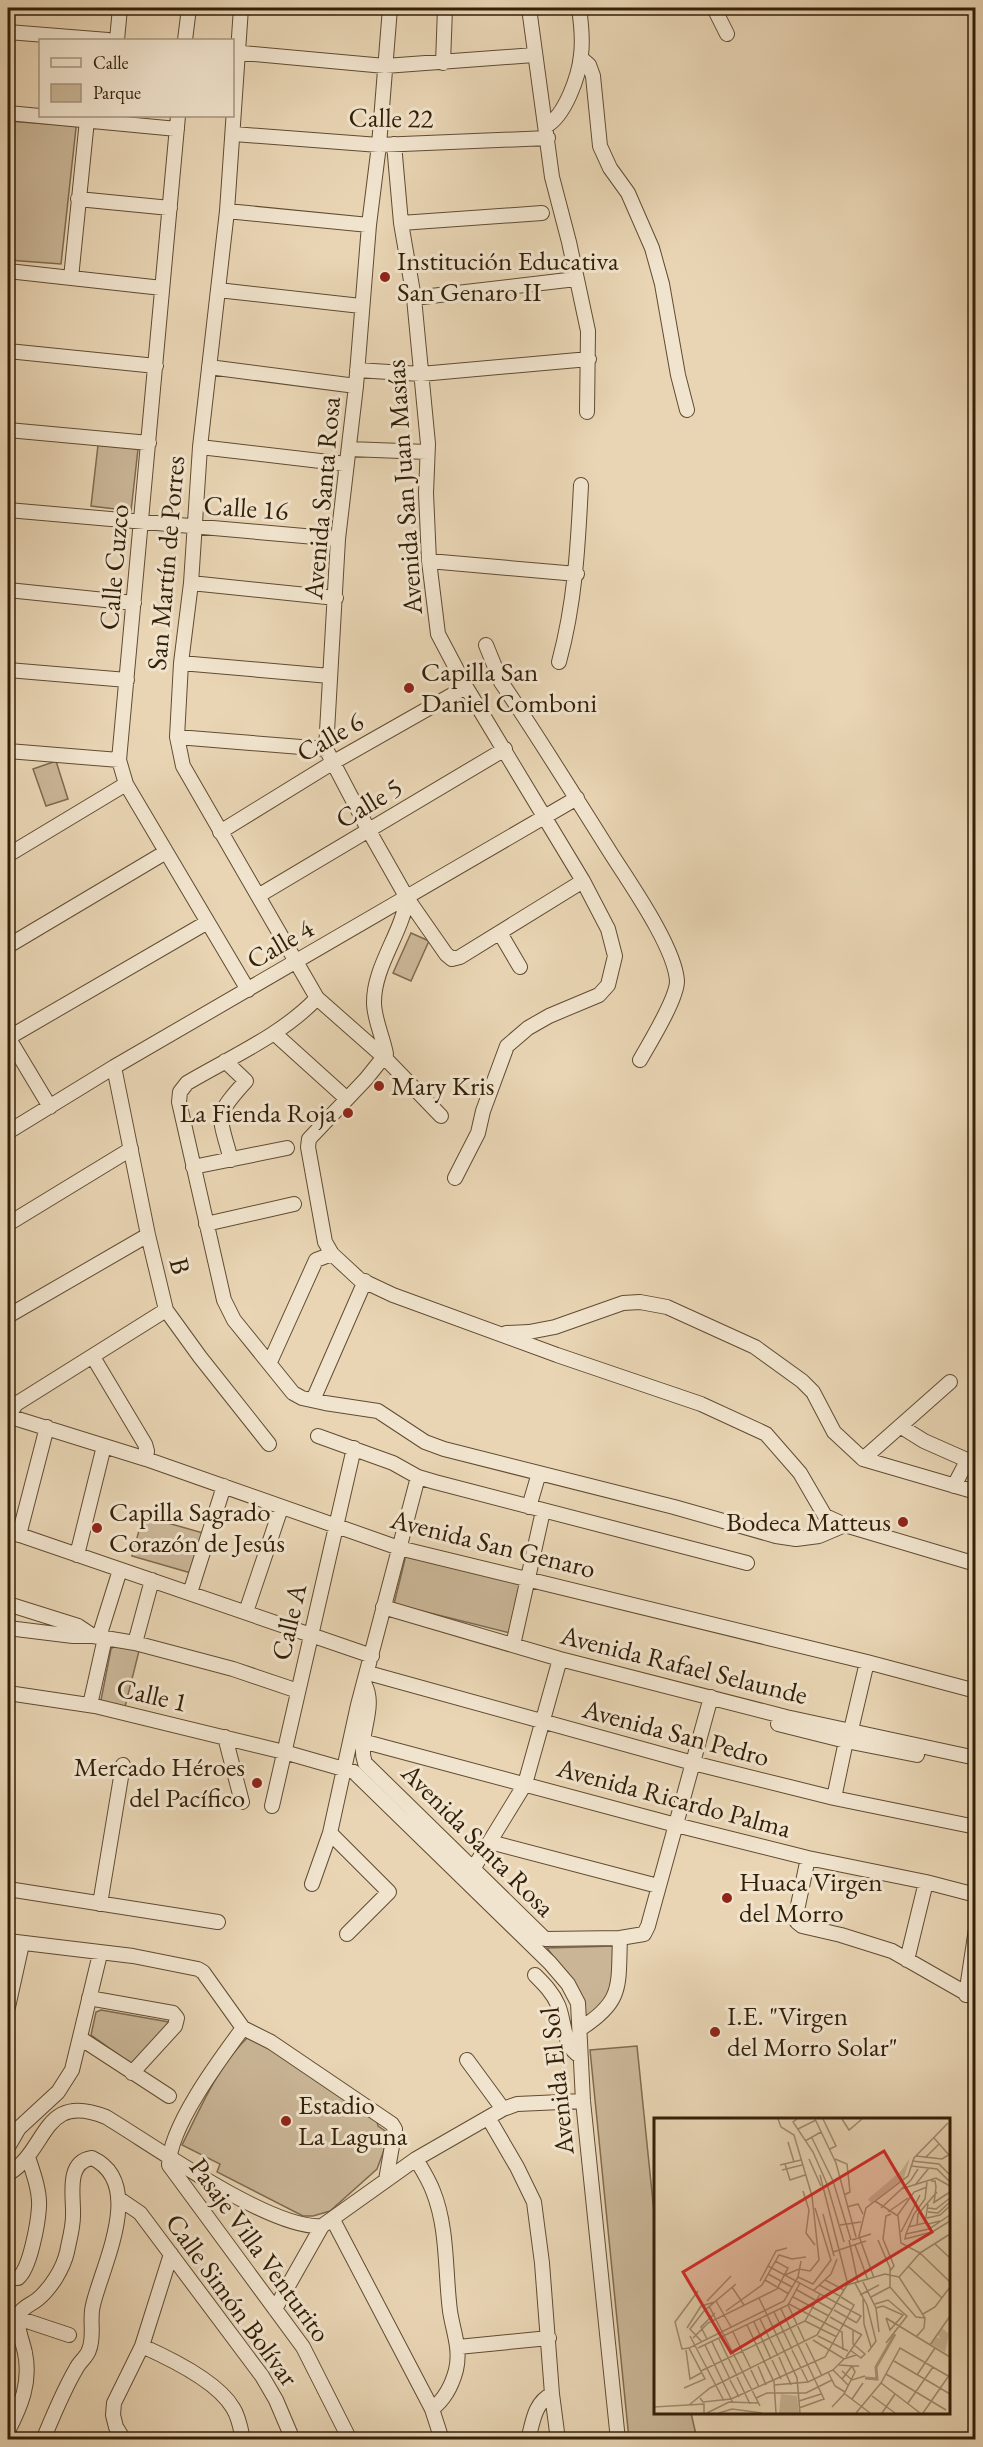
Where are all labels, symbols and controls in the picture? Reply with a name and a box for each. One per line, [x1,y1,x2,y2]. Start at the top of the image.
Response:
legend [39,39,234,117]
text: Calle [93,51,129,74]
text: Parque [93,81,141,104]
street label: Calle 22 [348,99,434,136]
place label: Institución Educativa San Genaro II [397,243,619,309]
marker: Institución Educativa San Genaro II [378,270,392,284]
street label: Avenida San Juan Masías [377,358,430,617]
street label: Avenida Santa Rosa [295,395,348,602]
street label: San Martín de Porres [139,454,192,672]
street label: Calle 16 [203,487,290,528]
street label: Calle Cuzco [91,503,136,631]
place label: Capilla San Daniel Comboni [421,654,597,720]
marker: Capilla San Daniel Comboni [402,681,416,695]
street label: Calle 6 [290,703,370,770]
street label: Calle 5 [329,769,409,836]
street label: Calle 4 [240,910,320,977]
place label: Mary Kris [391,1068,495,1103]
marker: Mary Kris [372,1079,386,1093]
place label: La Fienda Roja [180,1095,336,1130]
marker: La Fienda Roja [341,1106,355,1120]
street label: B [162,1254,199,1278]
place label: Capilla Sagrado Corazón de Jesús [109,1494,285,1560]
street label: Avenida San Genaro [386,1501,599,1586]
place label: Bodeca Matteus [726,1504,891,1539]
marker: Bodeca Matteus [896,1515,910,1529]
marker: Capilla Sagrado Corazón de Jesús [90,1521,104,1535]
street label: Calle A [263,1580,314,1664]
street label: Avenida Rafael Selaunde [556,1617,811,1712]
street label: Calle 1 [113,1669,191,1720]
street label: Avenida San Pedro [578,1691,773,1774]
place label: Mercado Héroes del Pacífico [74,1749,245,1815]
street label: Avenida Ricardo Palma [553,1749,795,1846]
street label: Avenida Santa Rosa [393,1755,563,1924]
marker: Mercado Héroes del Pacífico [250,1776,264,1790]
place label: Huaca Virgen del Morro [739,1864,882,1930]
marker: Huaca Virgen del Morro [720,1891,734,1905]
place label: I.E. "Virgen del Morro Solar" [727,1998,898,2064]
street label: Avenida El Sol [531,2005,582,2158]
marker: I.E. "Virgen del Morro Solar" [708,2025,722,2039]
place label: Estadio La Laguna [298,2087,408,2153]
marker: Estadio La Laguna [279,2114,293,2128]
inset map [654,2118,950,2414]
street label: Pasaje Villa Venturito [182,2151,339,2349]
street label: Calle Simón Bolívar [158,2206,307,2393]

